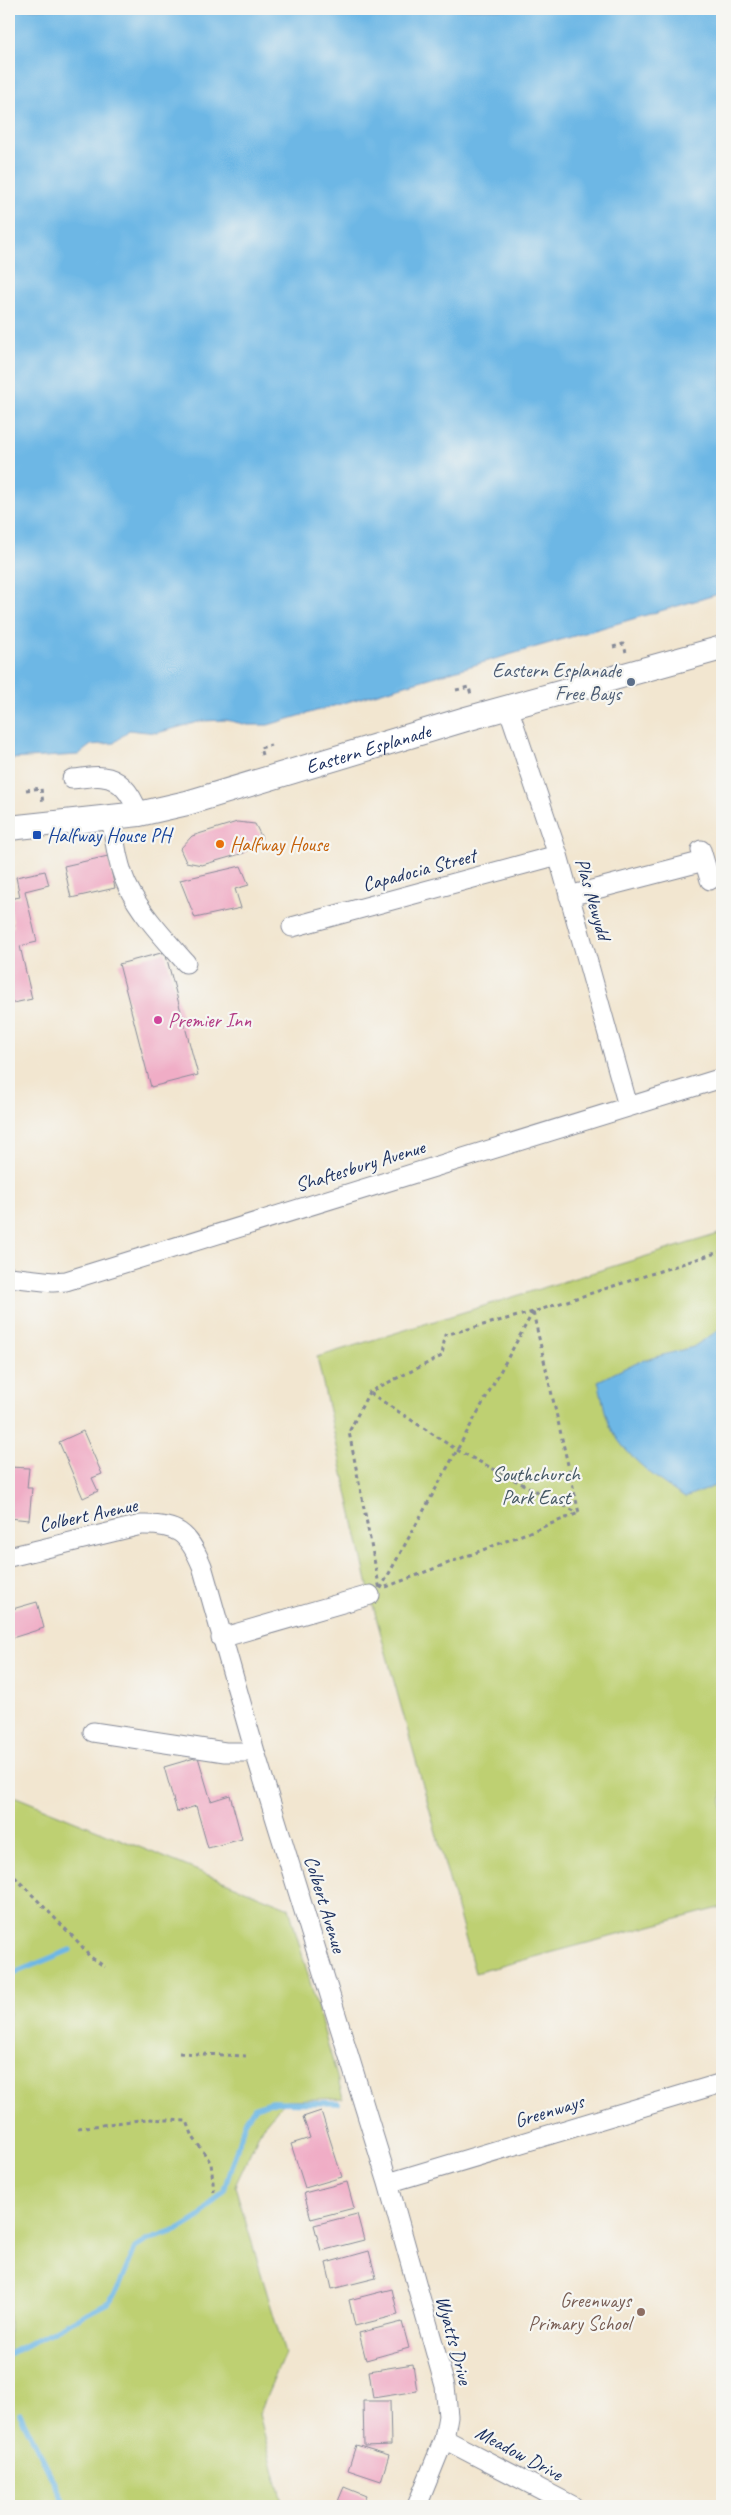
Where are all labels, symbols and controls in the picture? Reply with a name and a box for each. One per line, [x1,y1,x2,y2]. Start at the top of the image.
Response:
place label: Eastern Esplanade Free Bays [492,658,623,706]
marker: Eastern Esplanade Free Bays [625,676,637,688]
street label: Eastern Esplanade [303,718,435,779]
place label: Halfway House PH [47,823,175,848]
marker: Halfway House PH [31,829,43,841]
place label: Halfway House [230,832,330,857]
marker: Halfway House [214,838,226,850]
street label: Capadocia Street [360,842,482,897]
street label: Plas Newydd [569,855,617,946]
place label: Premier Inn [168,1008,252,1033]
marker: Premier Inn [152,1014,164,1026]
street label: Shaftesbury Avenue [292,1134,429,1198]
park label: Southchurch Park East [492,1462,582,1510]
street label: Colbert Avenue [37,1492,141,1538]
street label: Colbert Avenue [298,1853,352,1957]
street label: Greenways [511,2088,589,2133]
place label: Greenways Primary School [528,2288,635,2336]
street label: Wyatts Drive [430,2293,478,2388]
marker: Greenways Primary School [635,2306,647,2318]
street label: Meadow Drive [471,2420,568,2487]

